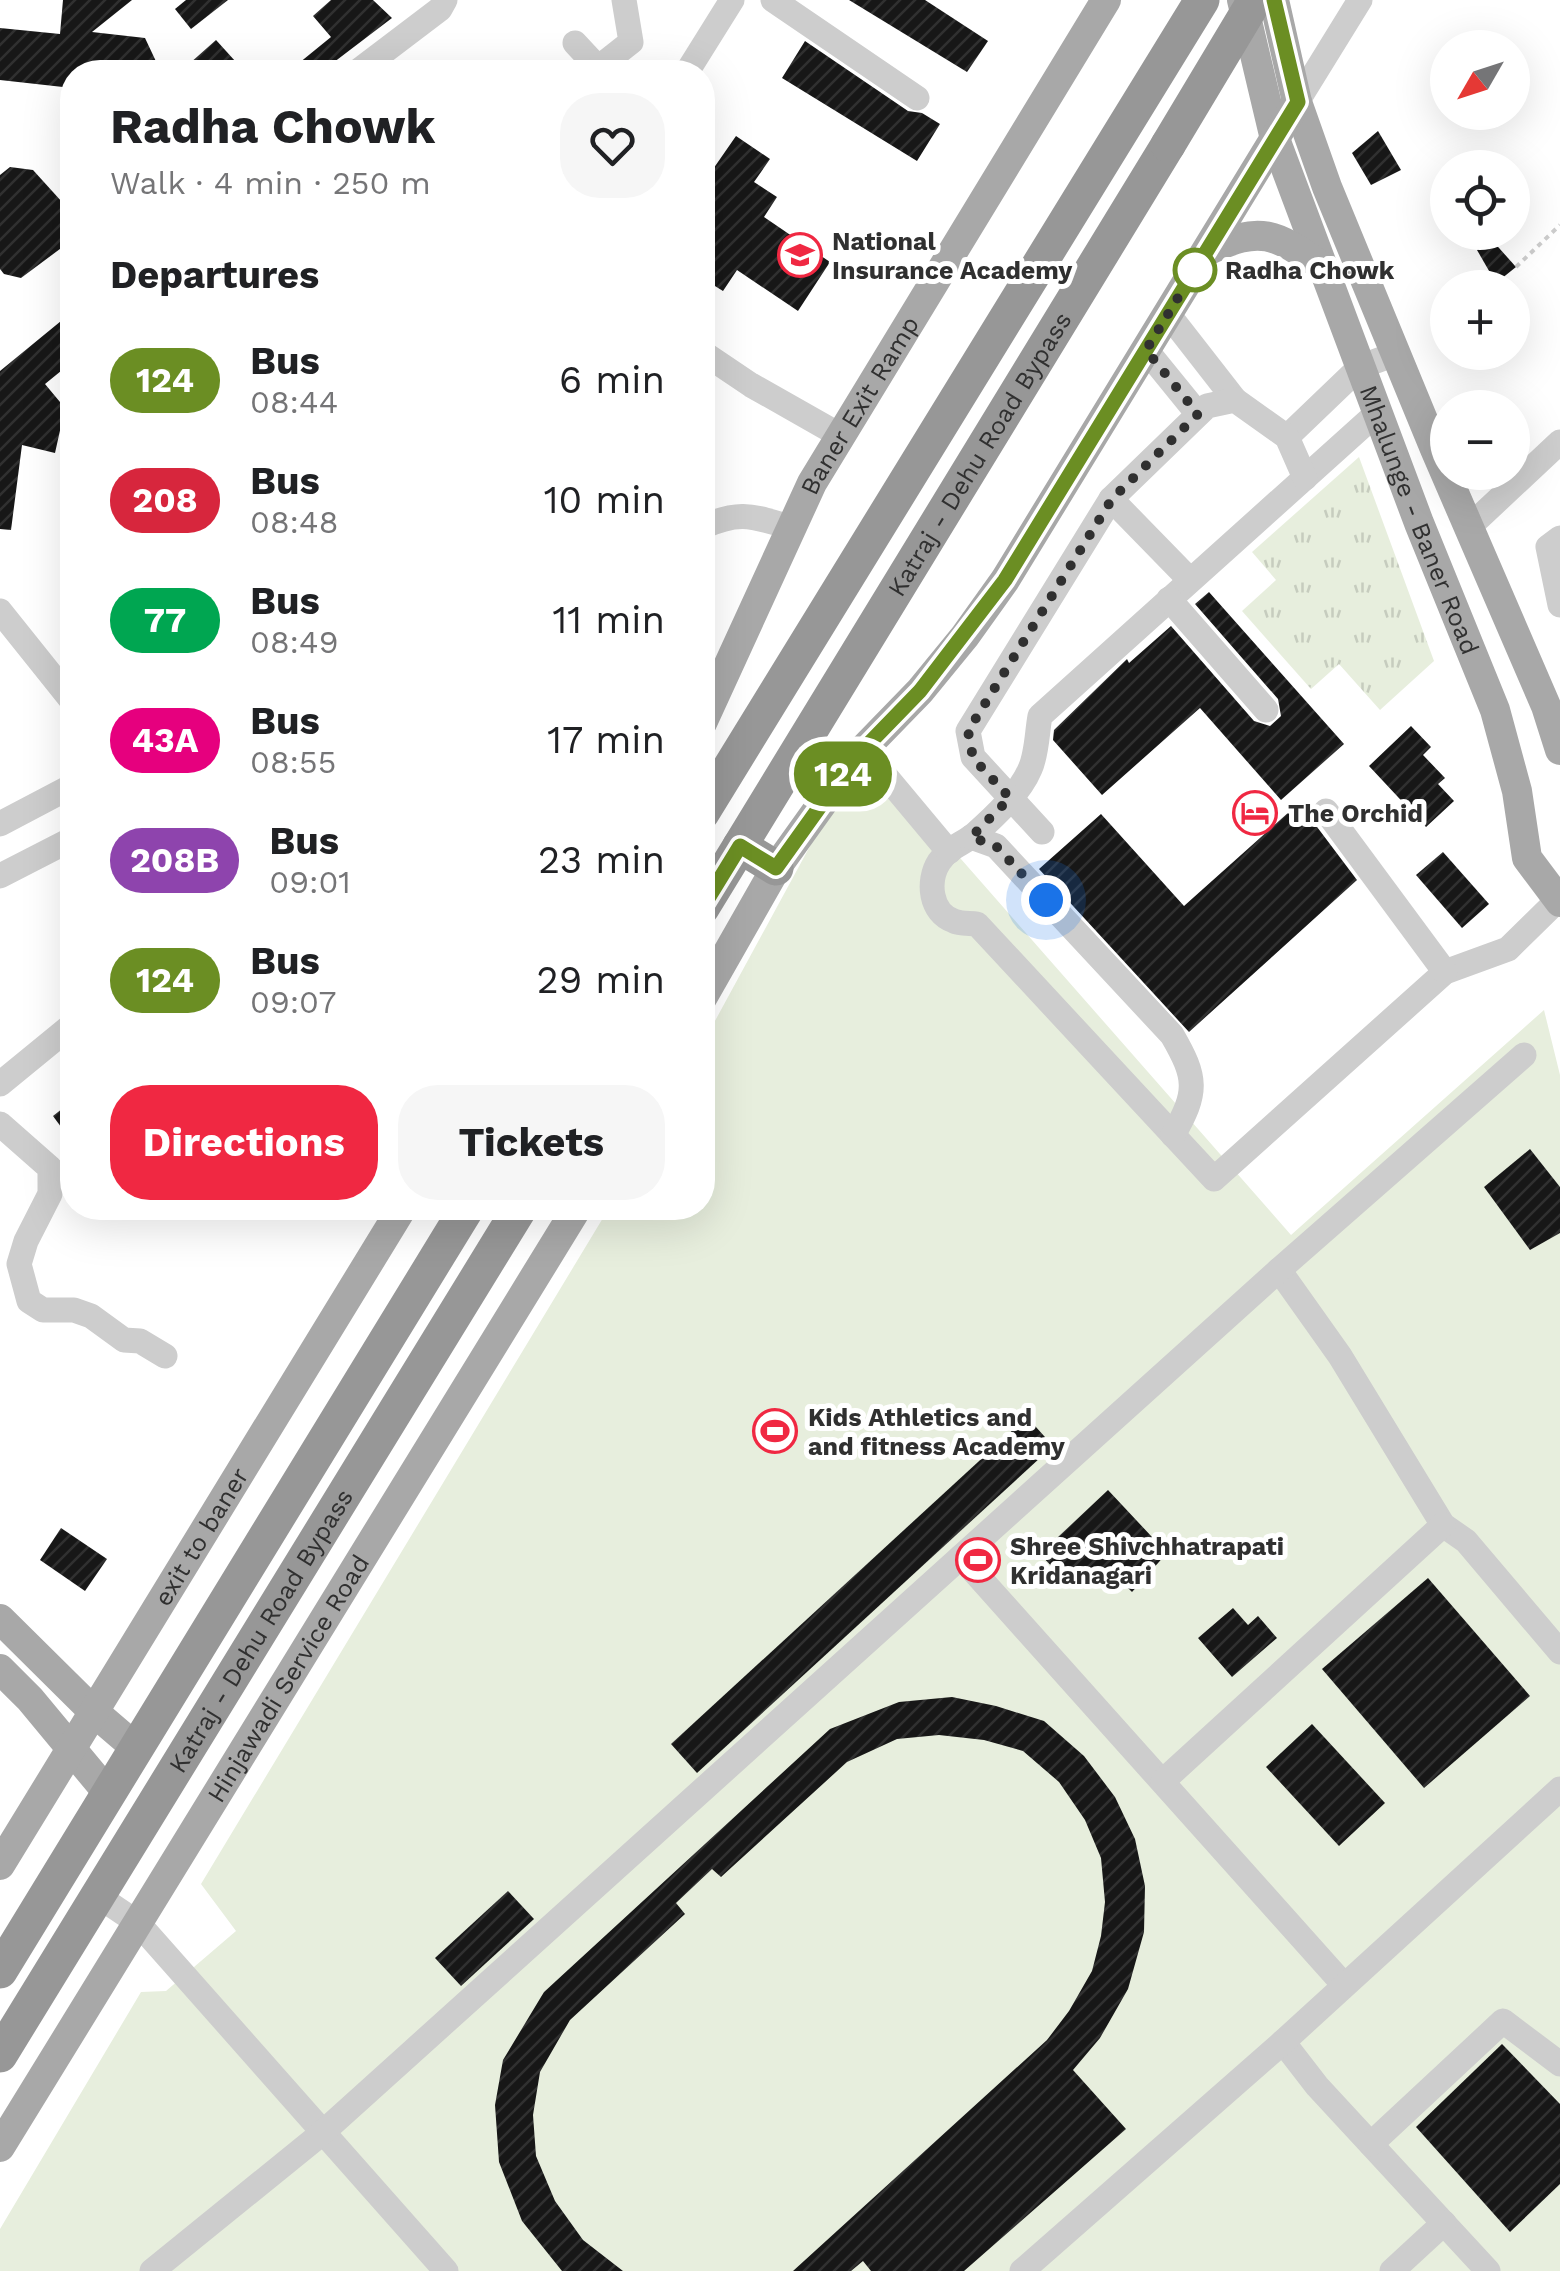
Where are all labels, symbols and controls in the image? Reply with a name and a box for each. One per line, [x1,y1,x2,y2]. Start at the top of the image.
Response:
north arrow [1430,30,1530,130]
map controls [1430,30,1530,490]
button: heart [560,93,665,198]
text: Radha Chowk [110,98,435,155]
button: locate [1430,150,1530,250]
text: Walk · 4 min · 250 m [110,164,431,202]
place label: National Insurance Academy [832,227,1073,285]
school or university icon: National Insurance Academy [777,232,823,278]
marker: Radha Chowk [1174,249,1216,291]
text: Departures [110,253,319,297]
place label: Radha Chowk [1225,256,1395,285]
button: + [1430,270,1530,370]
street label: Katraj - Dehu Road Bypass [882,307,1077,601]
street label: Baner Exit Ramp [794,311,925,499]
text: Bus [250,339,320,383]
text: 6 min [559,358,665,402]
text: 124 [136,359,194,401]
street label: Mhalunge - Baner Road [1354,381,1485,658]
text: 08:44 [250,383,338,421]
button: − [1430,390,1530,490]
text: Bus [250,459,320,503]
text: 10 min [544,478,665,522]
text: 208 [132,479,198,521]
text: 08:48 [250,503,338,541]
text: Bus [250,579,320,623]
text: 11 min [553,598,665,642]
text: 77 [144,599,186,641]
text: 08:49 [250,623,338,661]
text: Bus [250,699,320,743]
text: 17 min [547,718,665,762]
text: 43A [131,719,199,761]
line badge: 124 [786,742,900,806]
text: 08:55 [250,743,336,781]
text: 124 [814,753,872,795]
hotel icon: The Orchid [1232,790,1278,836]
place label: The Orchid [1288,799,1423,828]
text: Bus [269,819,339,863]
text: 23 min [538,838,665,882]
text: 208B [130,839,219,881]
text: 09:01 [269,863,351,901]
your location [1021,875,1071,925]
text: Bus [250,939,320,983]
text: 29 min [537,958,665,1002]
text: 124 [136,959,194,1001]
text: 09:07 [250,983,336,1021]
button: Directions [110,1085,378,1200]
button: Tickets [398,1085,665,1200]
place label: Kids Athletics and and fitness Academy [808,1403,1066,1461]
sports icon: Kids Athletics and and fitness Academy [752,1408,798,1454]
street label: exit to baner [148,1462,254,1611]
street label: Katraj - Dehu Road Bypass [162,1483,359,1778]
place label: Shree Shivchhatrapati Kridanagari [1010,1532,1284,1590]
sports icon: Shree Shivchhatrapati Kridanagari [955,1537,1001,1583]
street label: Hinjawadi Service Road [201,1549,375,1807]

